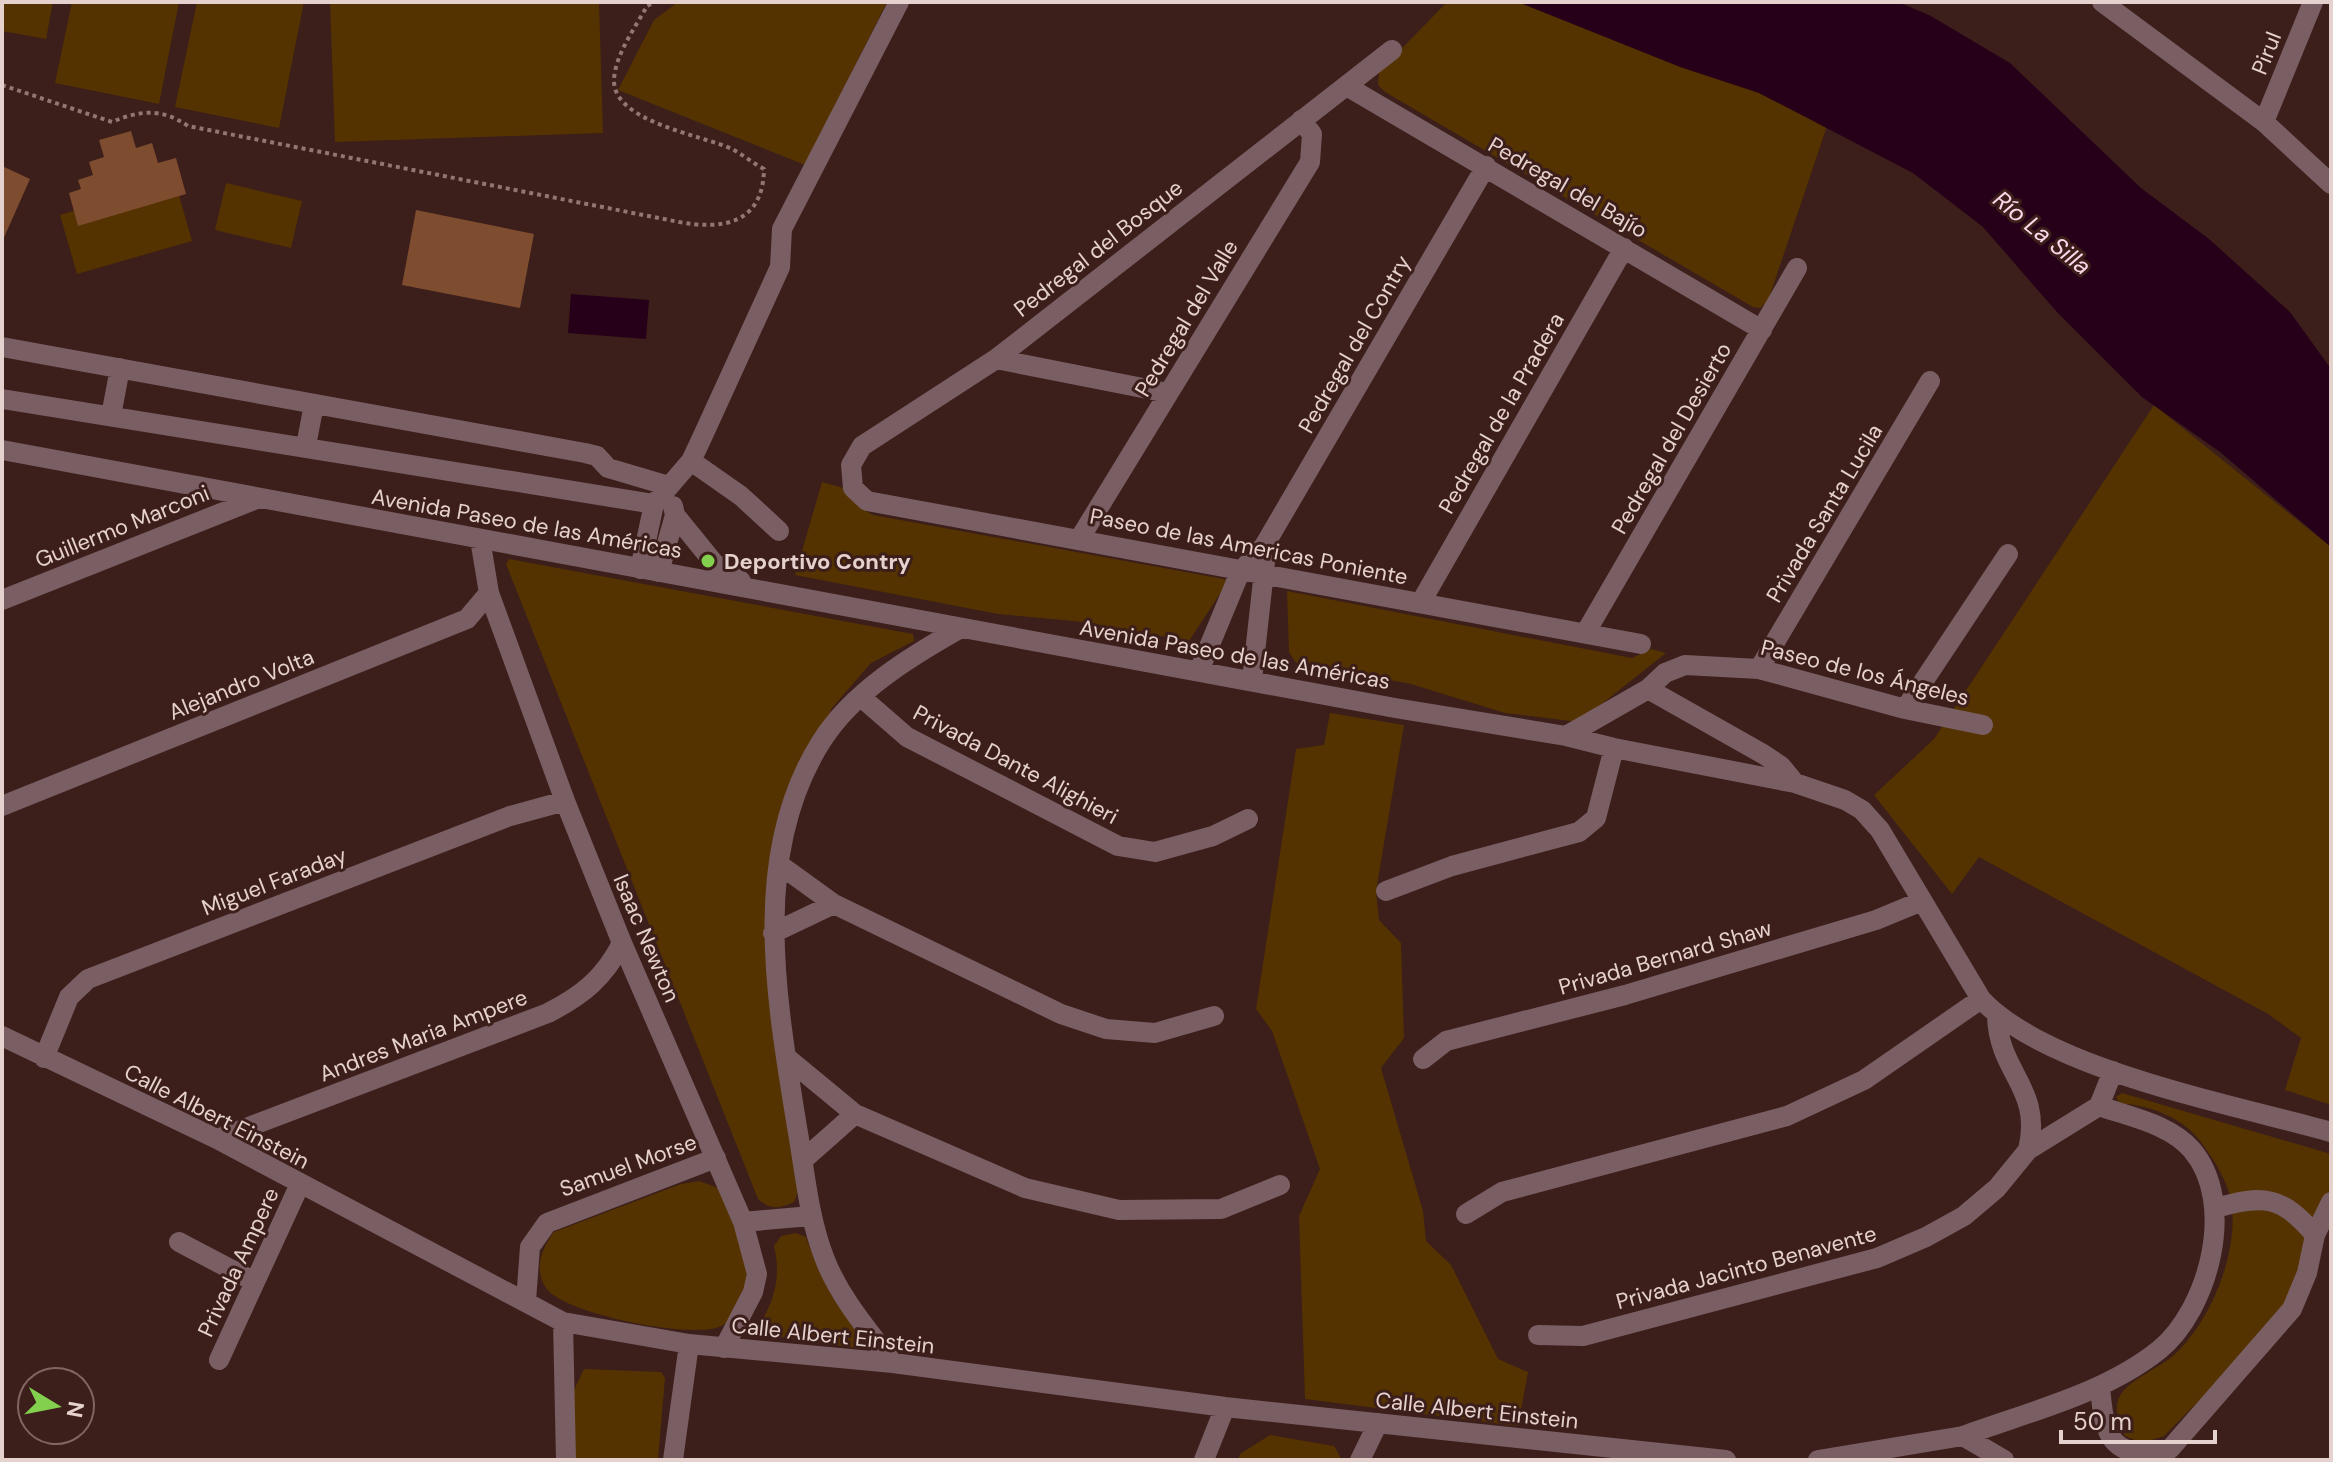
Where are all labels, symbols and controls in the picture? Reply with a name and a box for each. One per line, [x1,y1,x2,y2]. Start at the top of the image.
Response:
street label: Pirul [2245,27,2288,79]
street label: Pedregal del Bajío [1483,130,1653,245]
street label: Pedregal del Bosque [1008,173,1189,324]
water label: Río La Silla [1987,184,2098,282]
street label: Pedregal del Valle [1128,234,1245,402]
street label: Pedregal del Contry [1292,250,1417,439]
street label: Pedregal de la Pradera [1432,307,1571,519]
street label: Pedregal del Desierto [1605,337,1738,539]
street label: Privada Santa Lucila [1760,419,1889,608]
street label: Guillermo Marconi [31,478,213,575]
street label: Avenida Paseo de las Américas [369,482,684,565]
street label: Paseo de las Americas Poniente [1088,501,1410,592]
place label: Deportivo Contry [724,547,911,576]
marker: Deportivo Contry [699,552,717,570]
street label: Avenida Paseo de las Américas [1077,613,1392,696]
street label: Paseo de los Ángeles [1758,633,1972,712]
street label: Alejandro Volta [164,642,318,727]
street label: Privada Dante Alighieri [908,698,1123,831]
street label: Miguel Faraday [198,841,351,922]
street label: Isaac Newton [607,870,687,1007]
street label: Privada Bernard Shaw [1555,913,1775,1002]
street label: Andres Maria Ampere [315,982,531,1089]
street label: Calle Albert Einstein [119,1057,314,1176]
street label: Samuel Morse [556,1127,701,1204]
street label: Privada Ampere [191,1183,286,1342]
street label: Privada Jacinto Benavente [1613,1219,1880,1316]
street label: Calle Albert Einstein [730,1310,936,1361]
north arrow [16,1366,96,1446]
street label: Calle Albert Einstein [1374,1385,1580,1436]
scale bar [2061,1394,2215,1444]
text: N [60,1399,91,1420]
text: 50 m [2073,1406,2132,1437]

